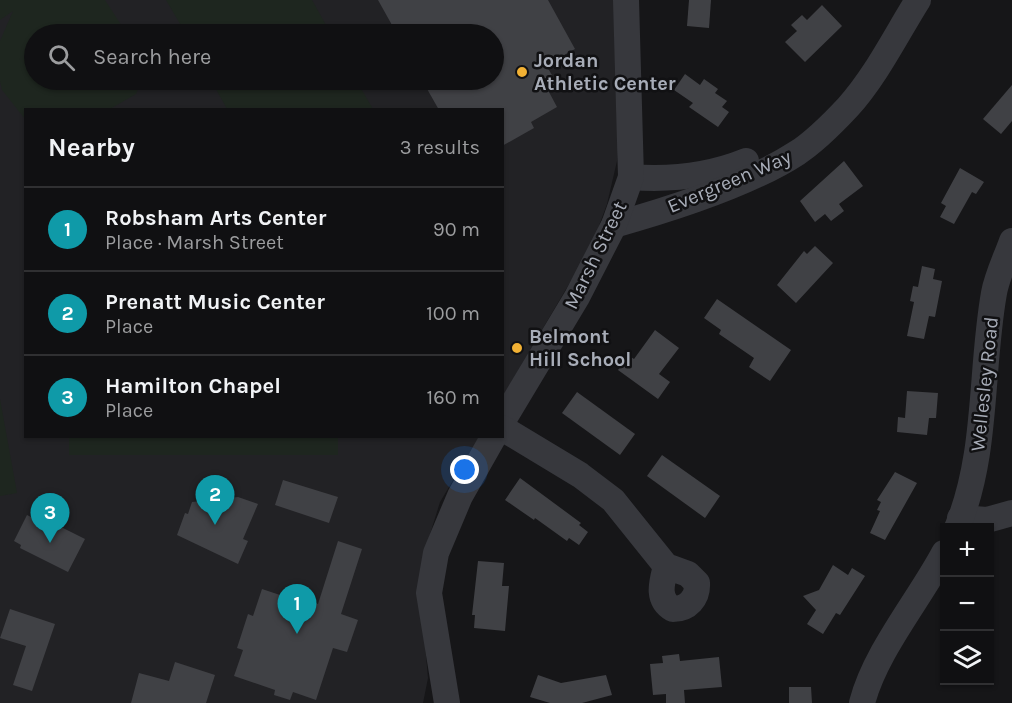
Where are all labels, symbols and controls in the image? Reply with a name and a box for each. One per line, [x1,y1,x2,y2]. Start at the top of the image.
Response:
search box [24,24,504,90]
icon: search [45,41,78,74]
text: Search here [93,44,211,70]
place label: Jordan Athletic Center [534,49,676,95]
marker: Jordan Athletic Center [515,65,529,79]
text: Nearby [48,132,135,163]
text: 3 results [400,136,480,159]
street label: Evergreen Way [664,145,794,218]
street label: Marsh Street [559,197,632,313]
text: Robsham Arts Center [105,205,326,231]
text: 1 [64,218,71,241]
text: 90 m [433,218,480,241]
text: Place · Marsh Street [105,231,284,254]
text: Prenatt Music Center [105,289,325,315]
text: 2 [61,302,74,325]
text: 100 m [426,302,480,325]
text: Place [105,315,153,338]
street label: Wellesley Road [966,315,1003,453]
place label: Belmont Hill School [529,325,631,371]
marker: Belmont Hill School [510,341,524,355]
text: Hamilton Chapel [105,373,281,399]
text: 3 [61,386,74,409]
text: 160 m [427,386,480,409]
text: Place [105,399,153,422]
your location [450,455,479,484]
pin: 2 [196,476,234,525]
pin: 3 [31,494,70,543]
map controls [940,523,994,685]
button: + [940,523,994,577]
button: − [940,577,994,631]
pin: 1 [278,584,316,634]
button: layers [940,631,994,685]

